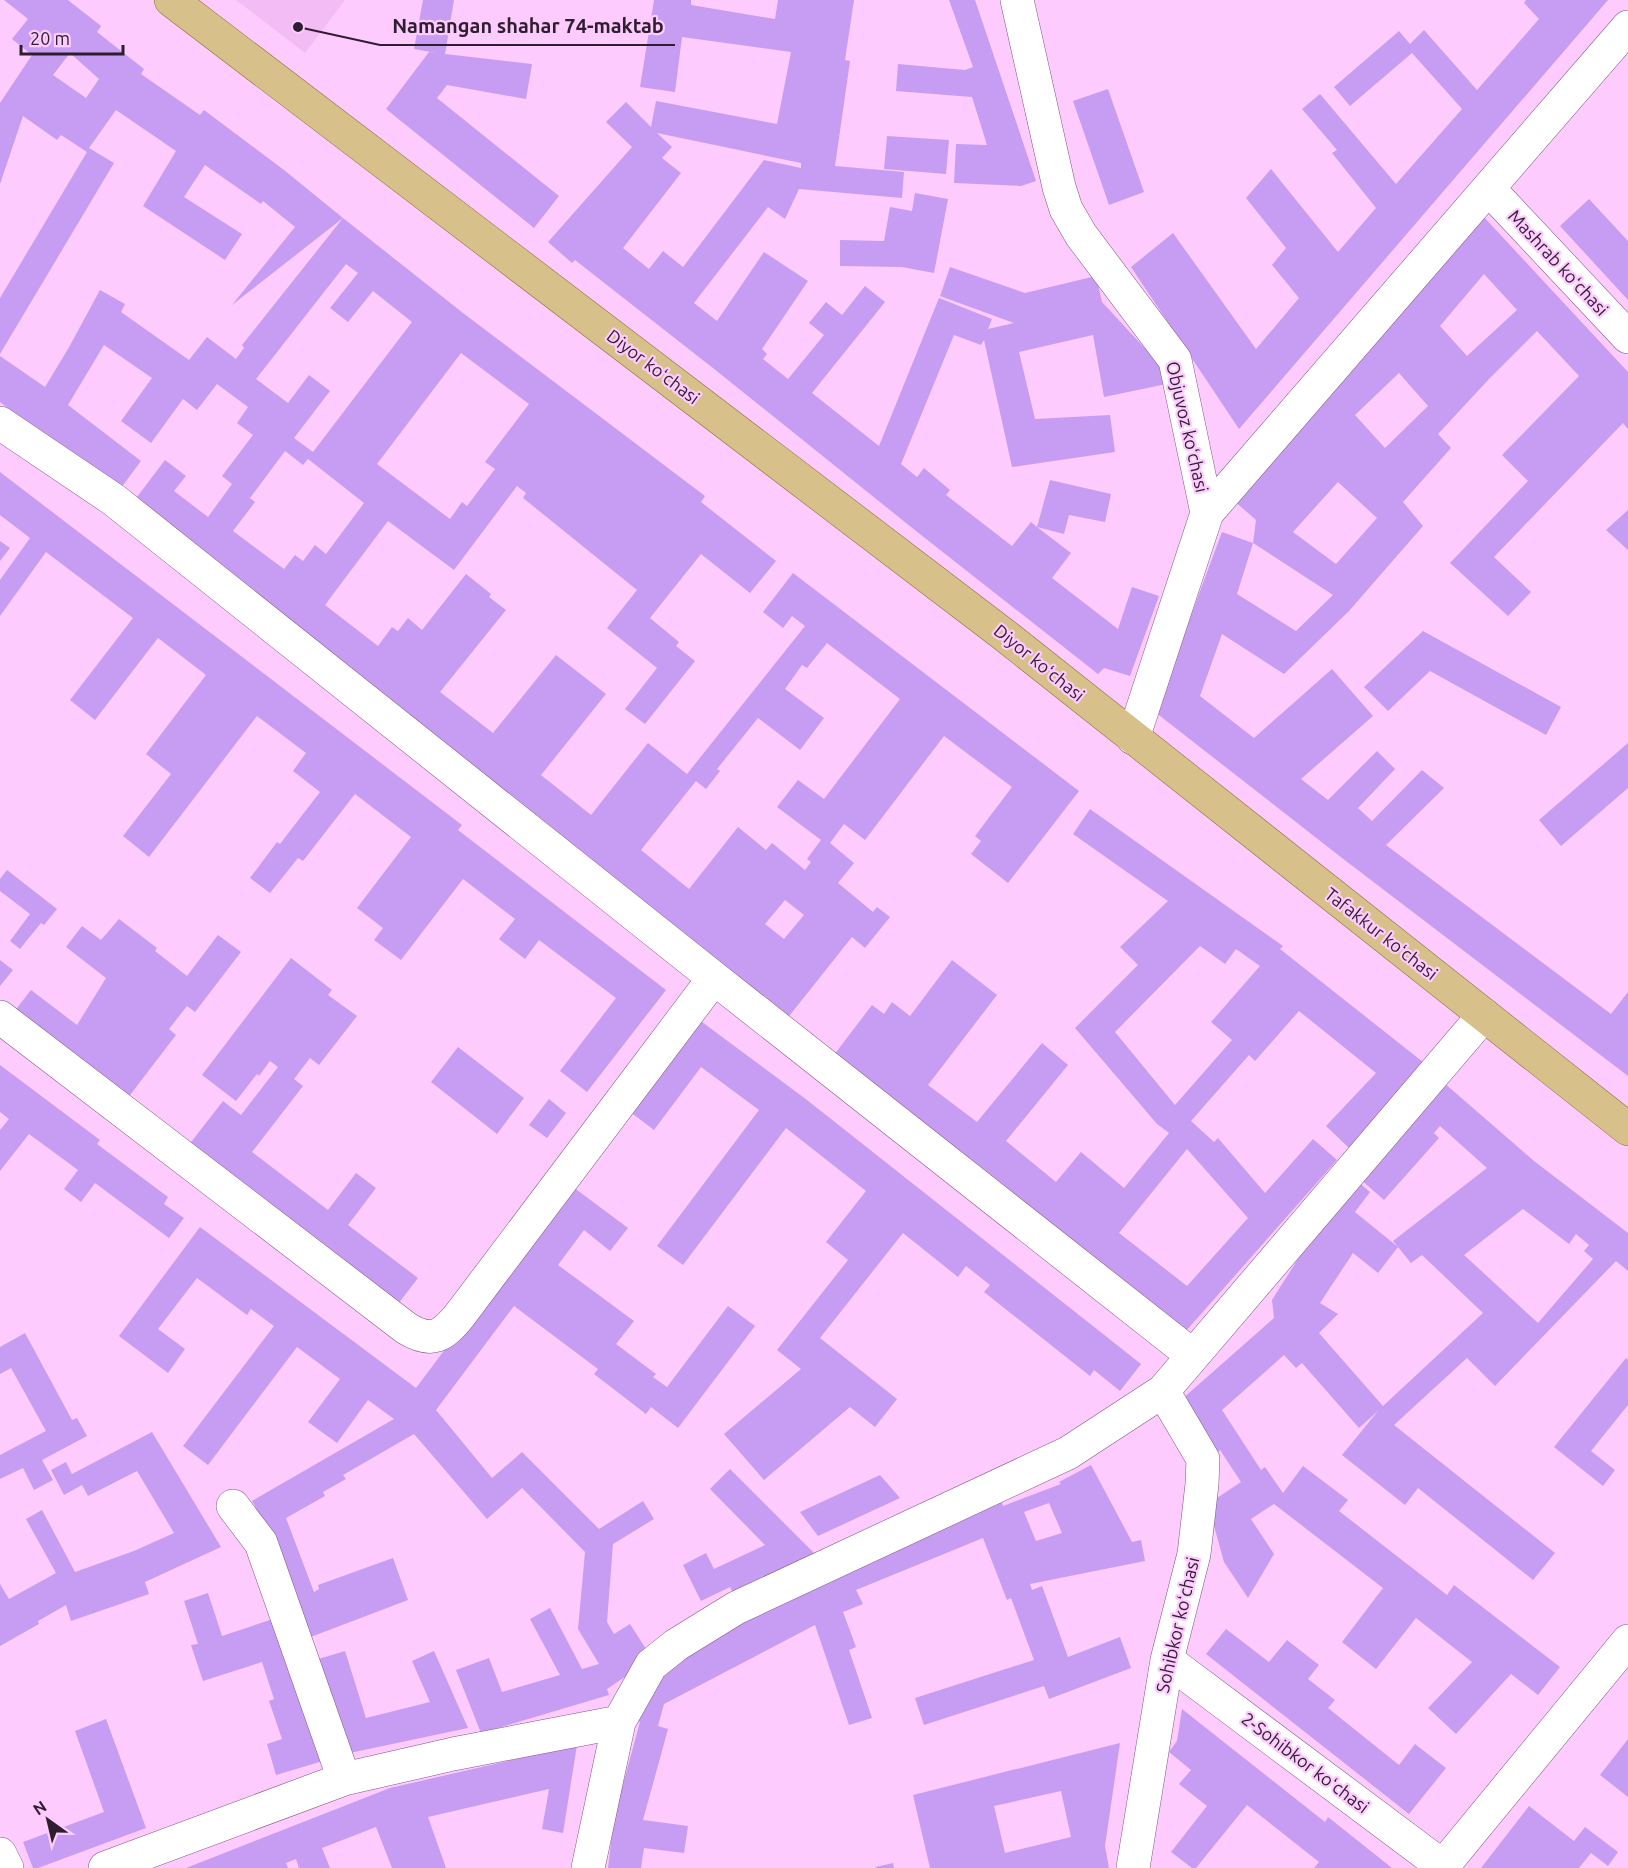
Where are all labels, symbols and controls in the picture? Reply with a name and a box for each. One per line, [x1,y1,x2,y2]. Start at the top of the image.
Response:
callout: Namangan shahar 74-maktab [380,7,675,45]
text: Namangan shahar 74-maktab [392,14,664,37]
scale bar [21,18,123,56]
text: 20 m [30,28,70,48]
street label: Mashrab koʻchasi [1505,205,1613,319]
street label: Diyor koʻchasi [603,325,704,407]
street label: Objuvoz koʻchasi [1163,359,1213,494]
street label: Diyor koʻchasi [990,620,1089,705]
street label: Tafakkur koʻchasi [1321,883,1442,983]
street label: Sohibkor koʻchasi [1152,1555,1202,1695]
street label: 2-Sohibkor koʻchasi [1238,1708,1373,1817]
north arrow [18,1790,78,1850]
text: N [30,1797,50,1818]

